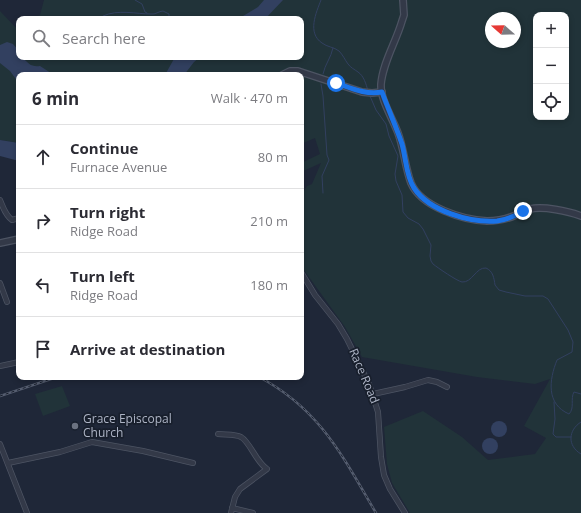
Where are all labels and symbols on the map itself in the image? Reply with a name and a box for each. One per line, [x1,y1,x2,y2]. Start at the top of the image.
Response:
north arrow [485,12,521,48]
route start [327,74,345,92]
route end [514,202,532,220]
street label: Race Road [345,346,384,406]
place label: Grace Episcopal Church [83,410,172,441]
marker: Grace Episcopal Church [70,421,80,431]

